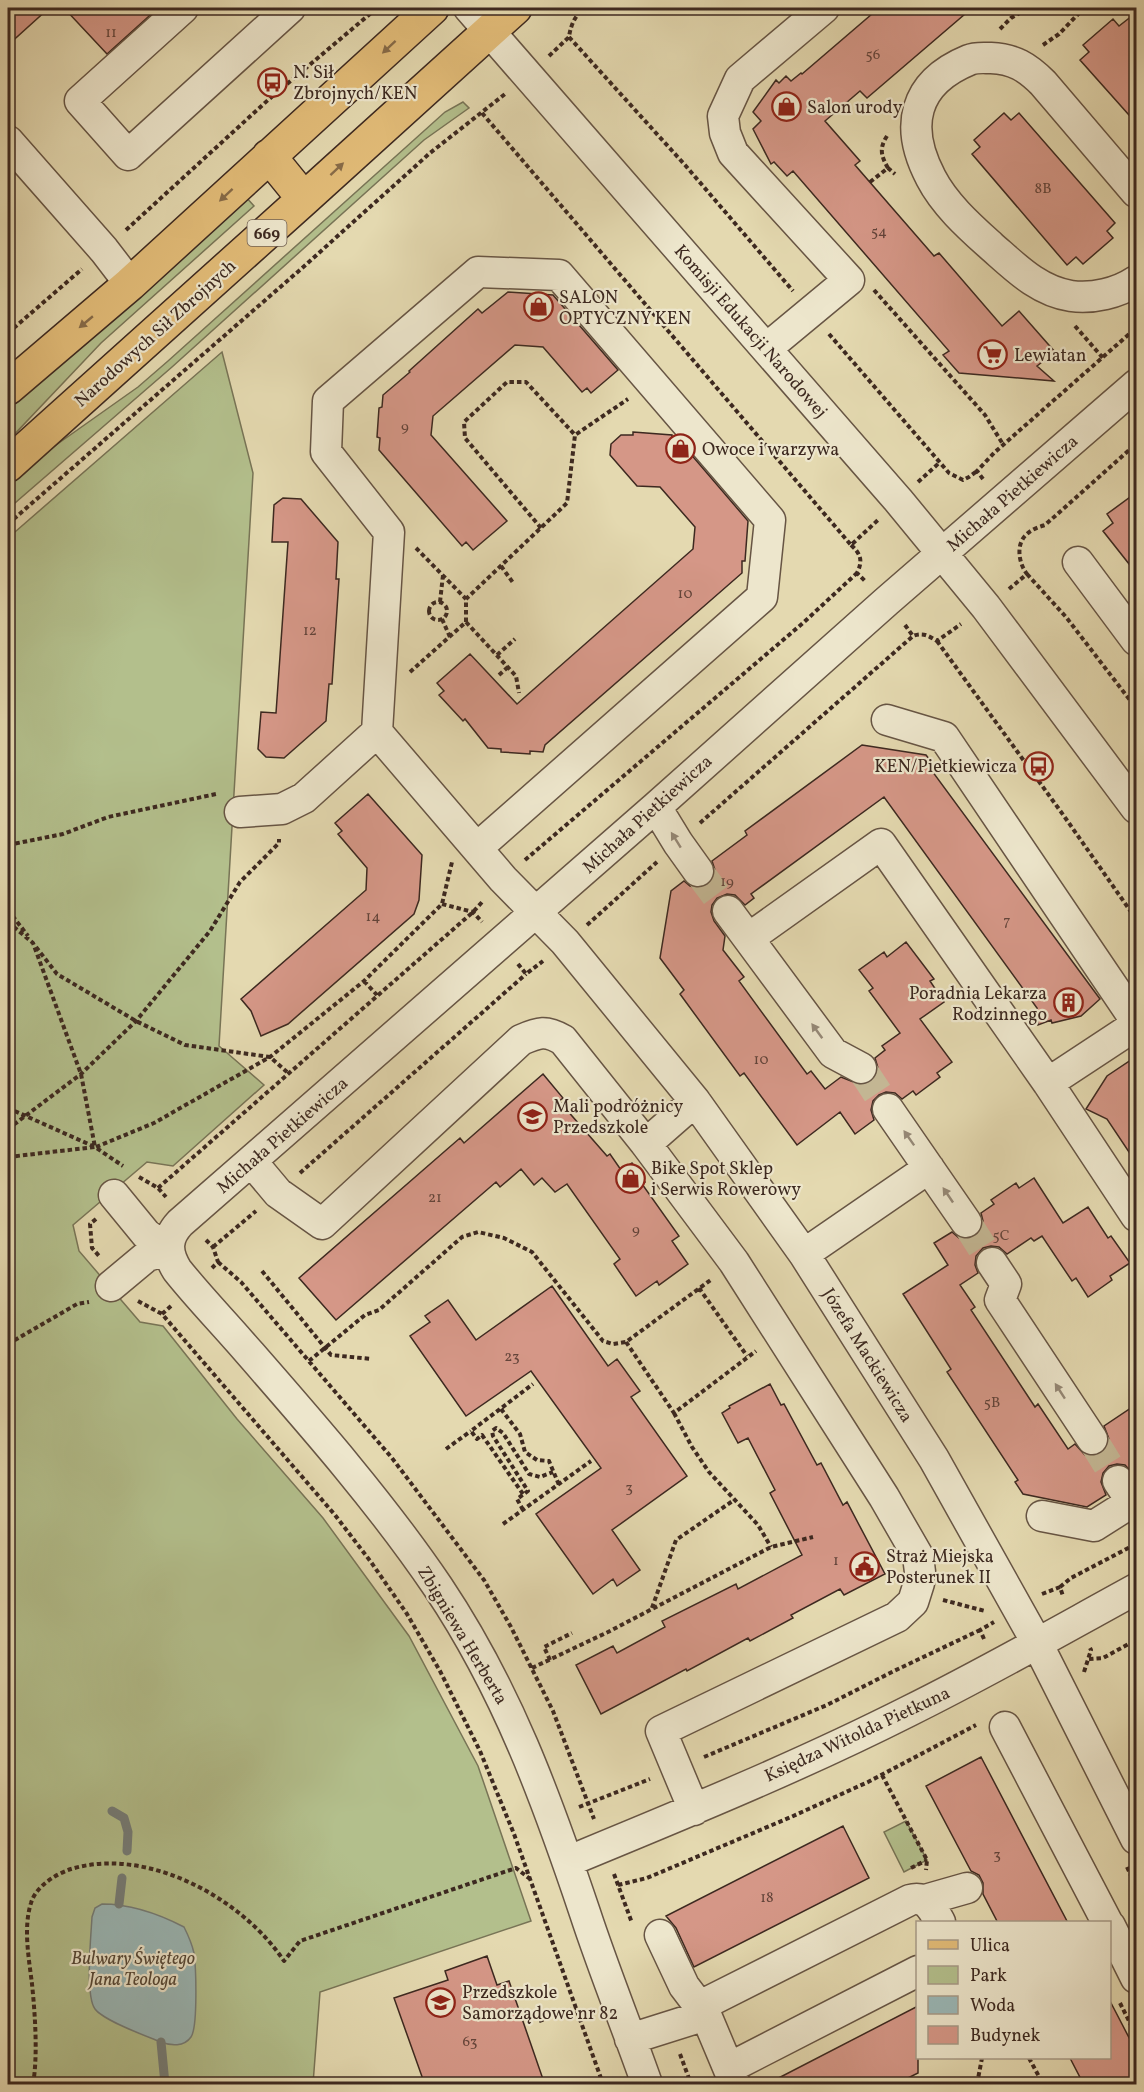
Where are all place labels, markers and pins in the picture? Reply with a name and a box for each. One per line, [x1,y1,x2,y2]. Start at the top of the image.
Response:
place label: N. Sił Zbrojnych/KEN [293,61,417,107]
bus stop icon: N. Sił Zbrojnych/KEN [256,66,288,98]
shop icon: Salon urody [770,91,802,123]
place label: Salon urody [807,96,903,121]
place label: SALON OPTYCZNY KEN [559,286,691,332]
shop icon: SALON OPTYCZNY KEN [522,291,554,323]
supermarket icon: Lewiatan [977,339,1009,371]
place label: Lewiatan [1014,344,1087,369]
shop icon: Owoce i warzywa [665,433,697,465]
place label: Owoce i warzywa [702,438,839,463]
bus stop icon: KEN/Pietkiewicza [1022,750,1054,782]
place label: KEN/Pietkiewicza [874,755,1017,780]
place label: Poradnia Lekarza Rodzinnego [909,982,1047,1028]
building icon: Poradnia Lekarza Rodzinnego [1052,987,1084,1019]
place label: Mali podróżnicy Przedszkole [553,1095,684,1141]
school or university icon: Mali podróżnicy Przedszkole [516,1100,548,1132]
place label: Bike Spot Sklep i Serwis Rowerowy [651,1157,801,1203]
shop icon: Bike Spot Sklep i Serwis Rowerowy [614,1162,646,1194]
place label: Straż Miejska Posterunek II [886,1545,994,1591]
public building icon: Straż Miejska Posterunek II [849,1550,881,1582]
place label: Przedszkole Samorządowe nr 82 [462,1981,618,2027]
school or university icon: Przedszkole Samorządowe nr 82 [425,1986,457,2018]

